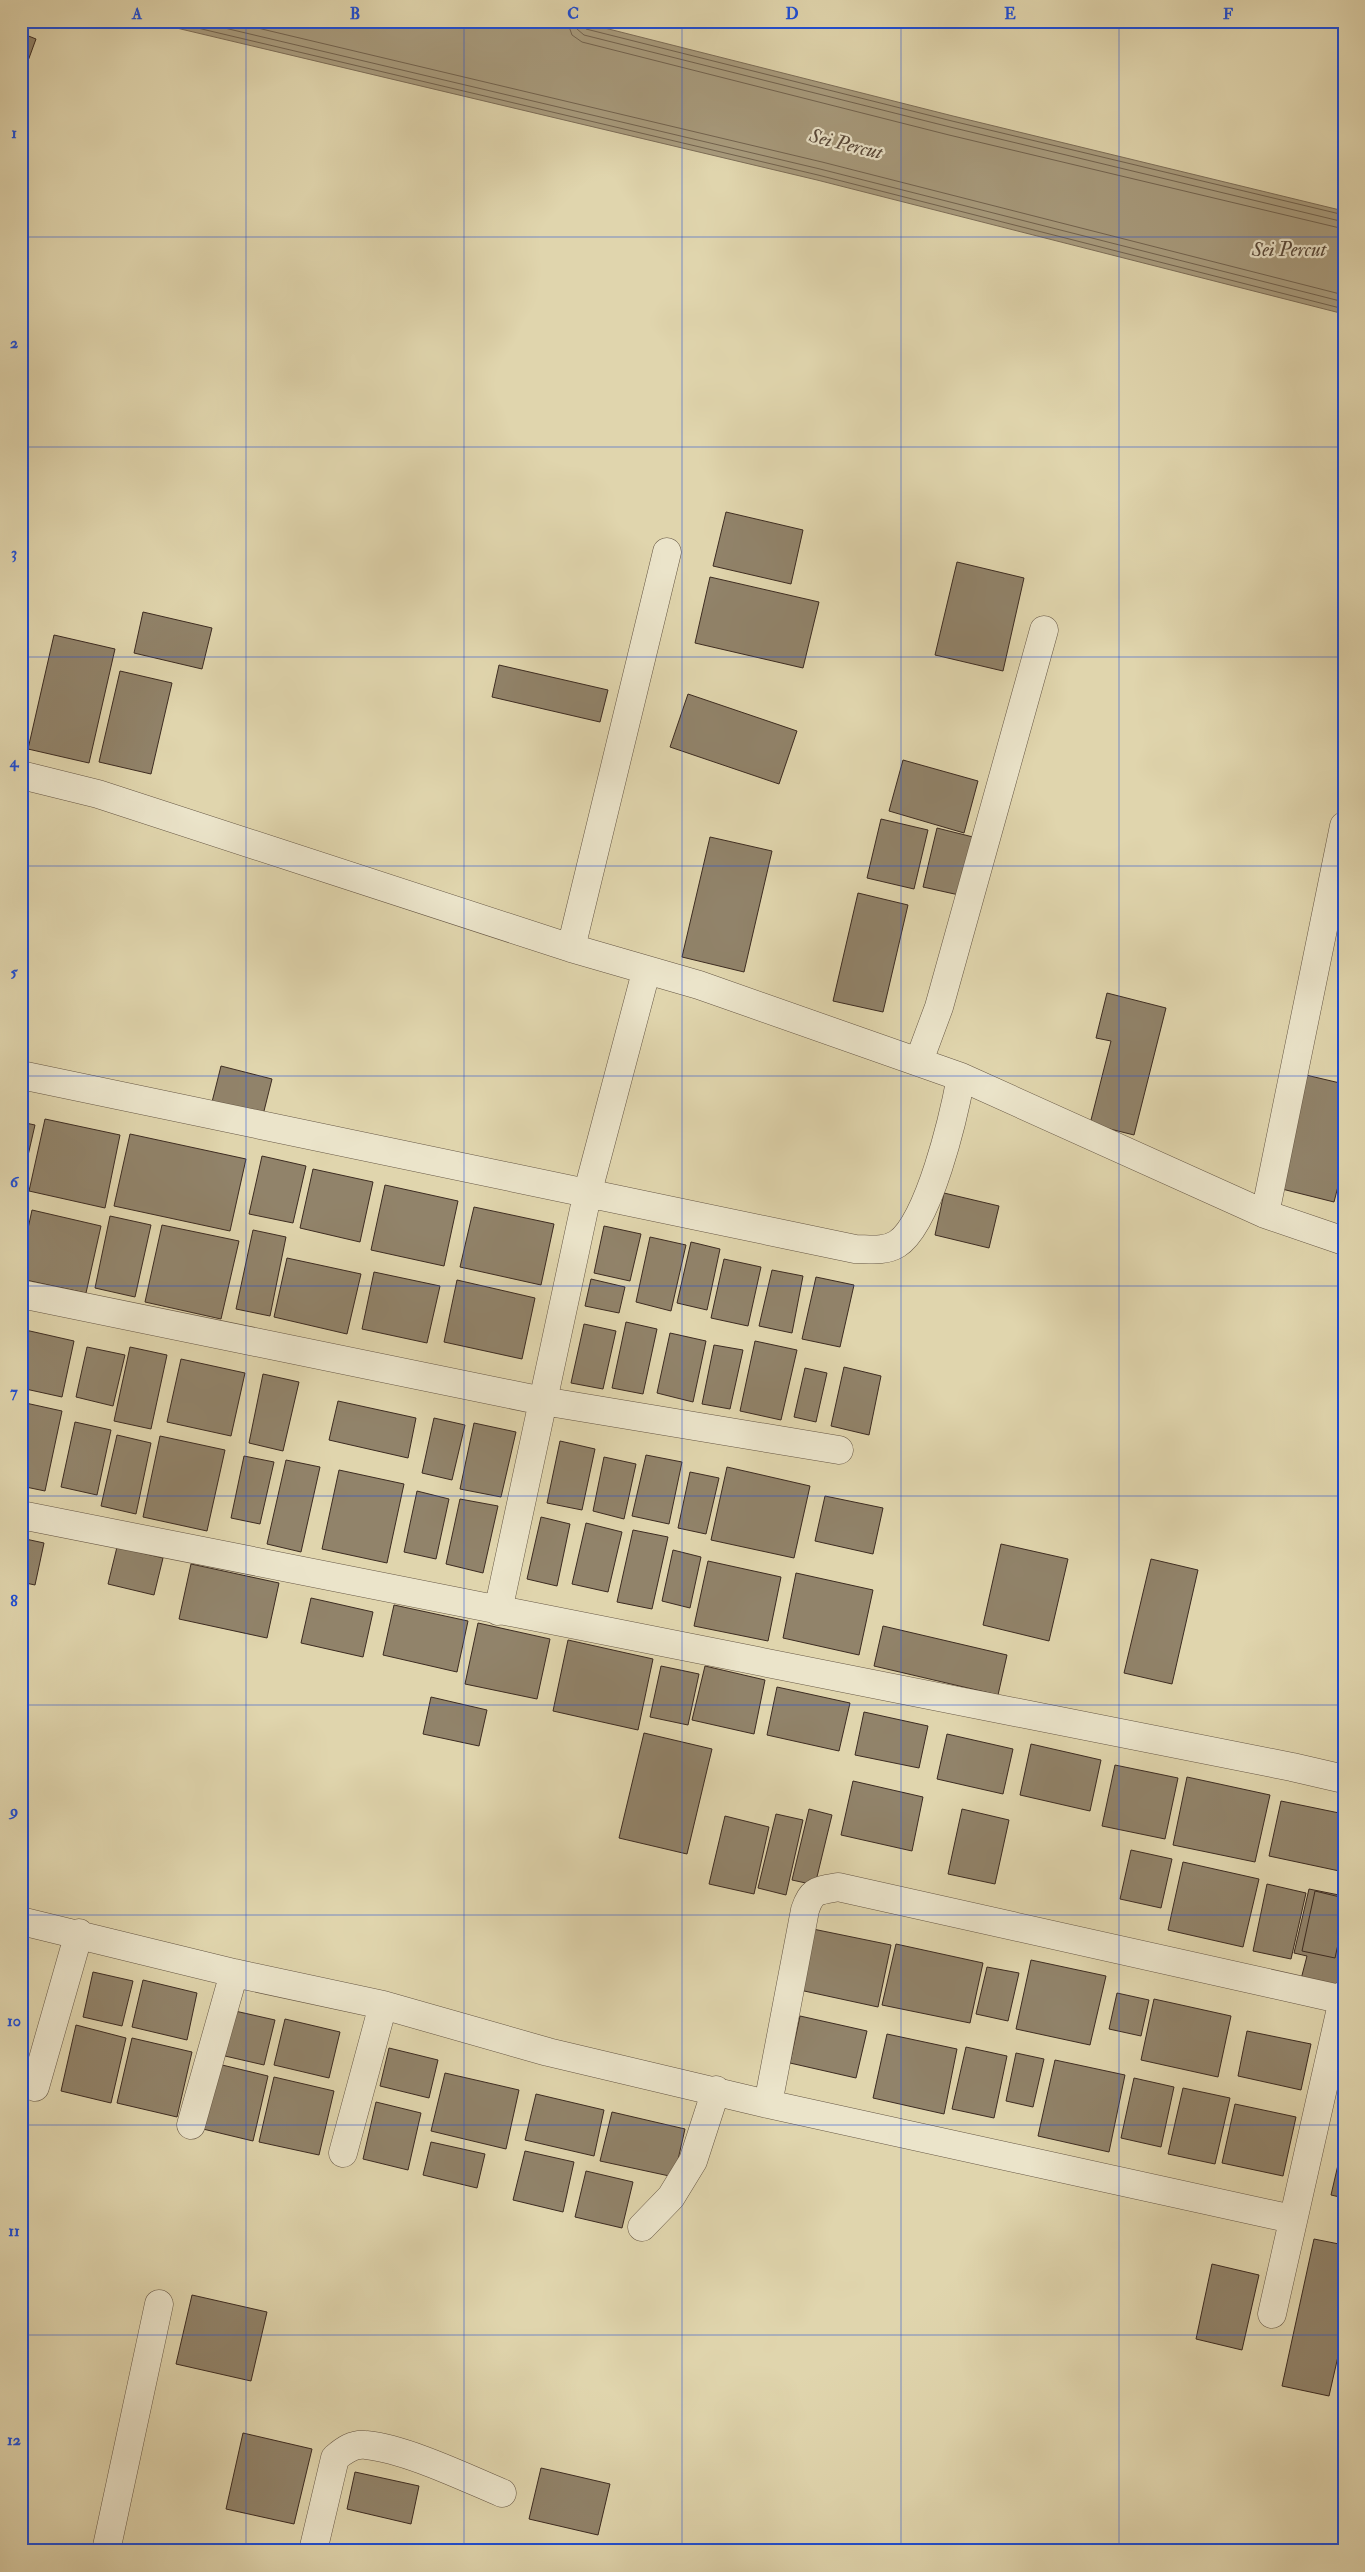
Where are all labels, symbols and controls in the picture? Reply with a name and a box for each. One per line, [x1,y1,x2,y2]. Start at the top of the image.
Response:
text: A [131,4,143,24]
text: B [350,4,360,24]
text: C [567,4,579,24]
text: D [785,4,799,24]
text: E [1004,4,1016,24]
text: F [1223,4,1233,24]
text: 1 [11,123,17,143]
water label: Sei Percut [806,123,886,165]
water label: Sei Percut [1251,237,1327,262]
text: 2 [10,333,18,353]
text: 3 [11,543,17,563]
text: 4 [9,752,20,772]
text: 5 [10,962,18,982]
text: 6 [10,1172,20,1192]
text: 7 [10,1382,18,1402]
text: 8 [10,1591,18,1611]
text: 9 [8,1801,18,1821]
text: 10 [7,2011,21,2031]
text: 11 [8,2221,20,2241]
text: 12 [7,2430,21,2450]

